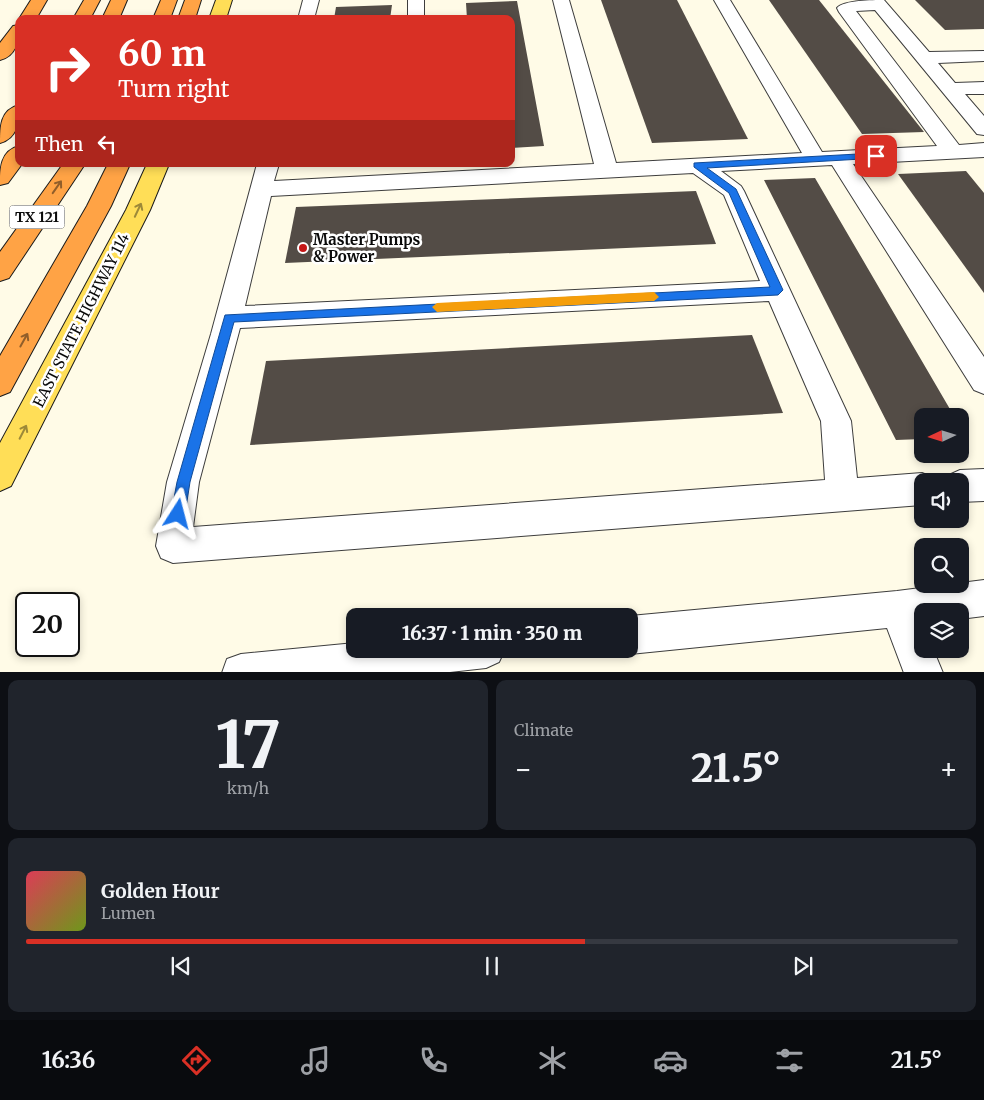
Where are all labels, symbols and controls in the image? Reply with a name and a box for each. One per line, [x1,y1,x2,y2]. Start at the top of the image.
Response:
text: 60 m [118,32,206,76]
icon: right [35,35,100,100]
text: Turn right [118,75,229,103]
icon: left [93,130,121,158]
text: Then [35,132,83,156]
pin [855,135,897,177]
icon: arrive [862,142,890,170]
one-way arrow [52,180,62,194]
one-way arrow [133,203,143,218]
road number: TX 121 [10,206,64,228]
street label: EAST STATE HIGHWAY 114 [29,230,133,410]
place label: Master Pumps & Power [313,230,421,266]
marker: Master Pumps & Power [297,242,309,254]
one-way arrow [19,334,29,348]
north arrow [914,408,969,462]
map controls [914,408,969,658]
one-way arrow [18,425,28,440]
button: sound [914,473,969,528]
position arrow [151,487,203,539]
button: search [914,538,969,593]
speed limit sign: 20 [15,592,80,657]
button: layers [914,603,969,658]
text: 16:37 · 1 min · 350 m [402,621,582,645]
text: 17 [215,704,281,786]
text: Climate [514,720,573,740]
text: 21.5° [691,745,781,792]
text: − [514,751,533,787]
text: + [939,751,958,787]
text: km/h [227,778,269,798]
text: Golden Hour [101,879,220,903]
text: Lumen [101,903,155,923]
icon: previous [167,952,195,980]
icon: pause [478,952,506,980]
icon: next [789,952,817,980]
icon: directions [179,1043,214,1078]
icon: music [298,1043,333,1078]
icon: phone [416,1043,451,1078]
icon: climate [535,1043,570,1078]
icon: car [653,1043,688,1078]
icon: filters [772,1043,807,1078]
text: 16:36 [42,1046,95,1074]
text: 21.5° [891,1046,942,1074]

